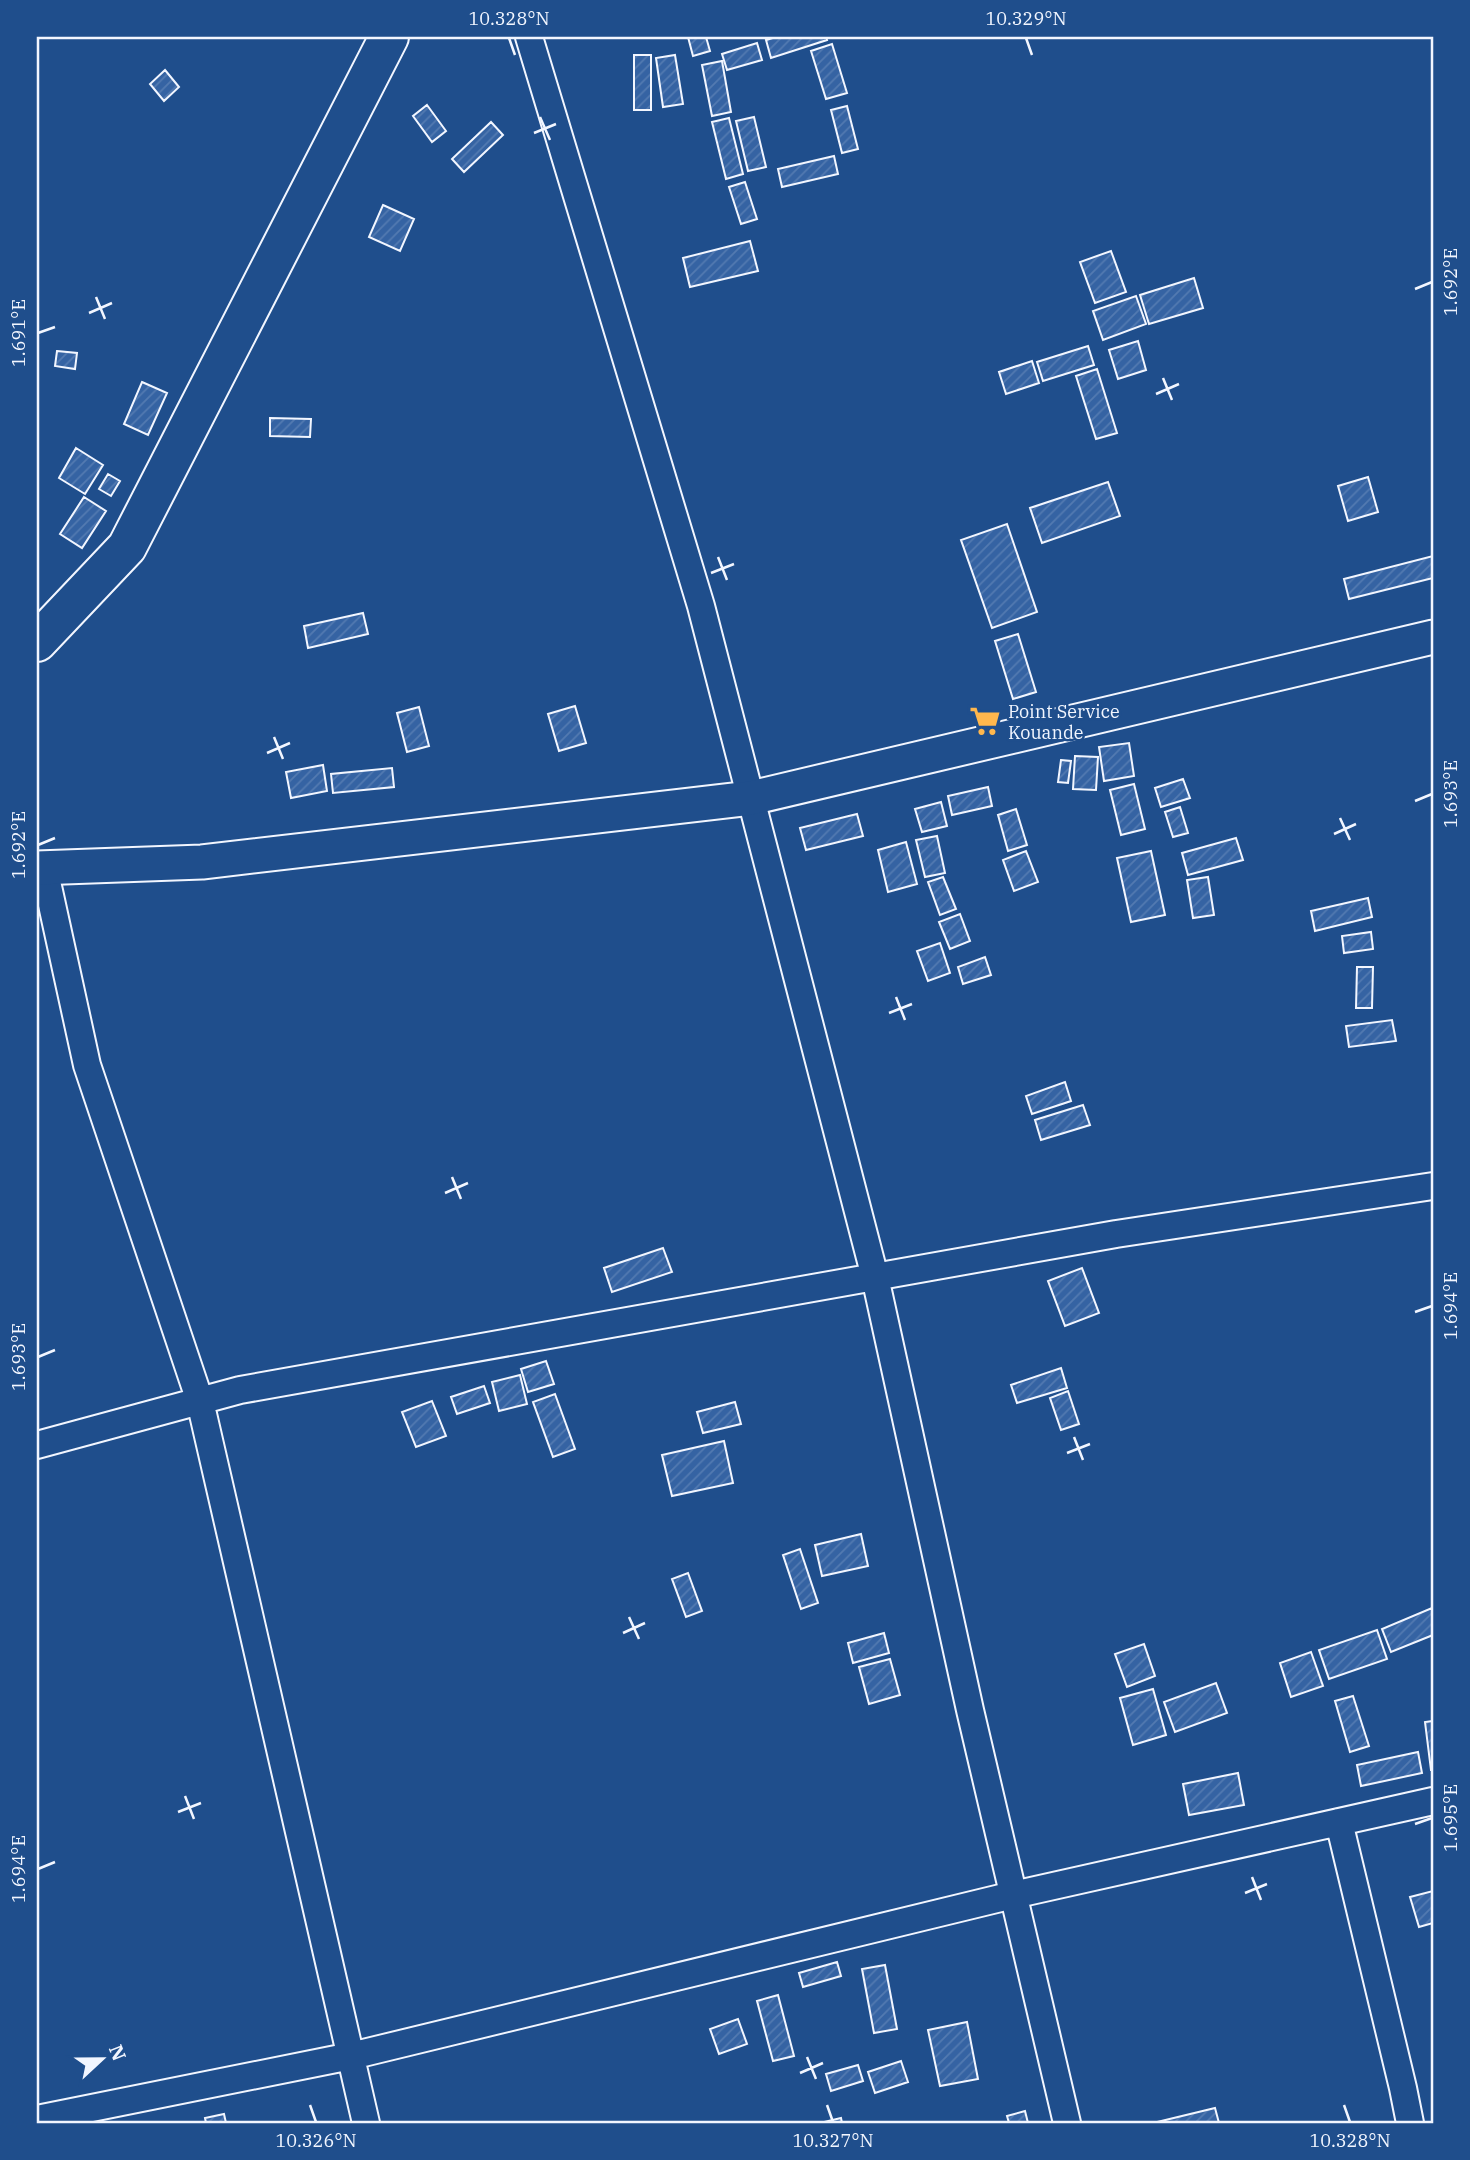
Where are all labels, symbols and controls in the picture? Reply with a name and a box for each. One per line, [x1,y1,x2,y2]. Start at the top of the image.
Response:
text: 10.328°N [468,7,550,30]
text: 10.329°N [985,7,1067,30]
text: 1.692°E [1439,248,1462,316]
text: 1.691°E [7,299,30,367]
place label: Point Service Kouande [1008,700,1120,744]
supermarket icon: Point Service Kouande [968,704,1002,738]
text: 1.693°E [1439,760,1462,828]
text: 1.692°E [7,811,30,879]
text: 1.694°E [1439,1272,1462,1340]
text: 1.693°E [7,1323,30,1391]
text: 1.695°E [1439,1784,1462,1852]
text: 1.694°E [7,1835,30,1903]
north arrow [66,2024,136,2094]
text: N [104,2041,132,2064]
text: 10.326°N [275,2129,357,2152]
text: 10.327°N [792,2129,874,2152]
text: 10.328°N [1309,2129,1391,2152]

